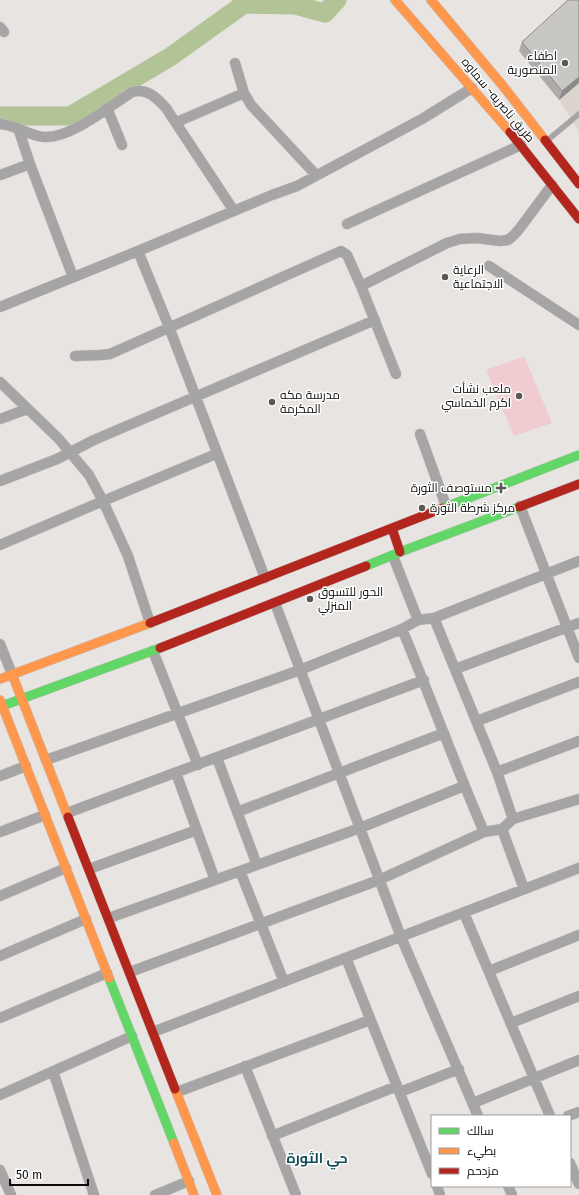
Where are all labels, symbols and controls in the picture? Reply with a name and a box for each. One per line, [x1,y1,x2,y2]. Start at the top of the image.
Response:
place label: اطفاء المنصورية [507,49,557,77]
street label: طريق ناصريه~ سماوه [459,55,537,145]
marker: اطفاء المنصورية [560,58,570,68]
place label: الرعاية الاجتماعية [453,263,503,291]
marker: الرعاية الاجتماعية [440,272,450,282]
place label: ملعب نشأت اكرم الخماسي [441,381,511,413]
place label: مدرسة مكه المكرمة [280,388,340,416]
marker: ملعب نشأت اكرم الخماسي [514,391,524,401]
marker: مدرسة مكه المكرمة [267,397,277,407]
place label: مستوصف الثورة [411,481,492,495]
marker: مستوصف الثورة [495,482,507,494]
place label: مركز شرطة الثورة [430,501,515,515]
marker: مركز شرطة الثورة [417,503,427,513]
place label: الحور للتسوق المنزلي [318,585,383,616]
marker: الحور للتسوق المنزلي [305,594,315,604]
legend [431,1115,571,1187]
text: سالك [467,1124,494,1138]
text: بطيء [467,1144,496,1161]
district label: حي الثورة [286,1150,348,1170]
scale bar [10,1161,88,1187]
text: مزدحم [467,1164,499,1179]
text: 50 m [16,1168,42,1182]

